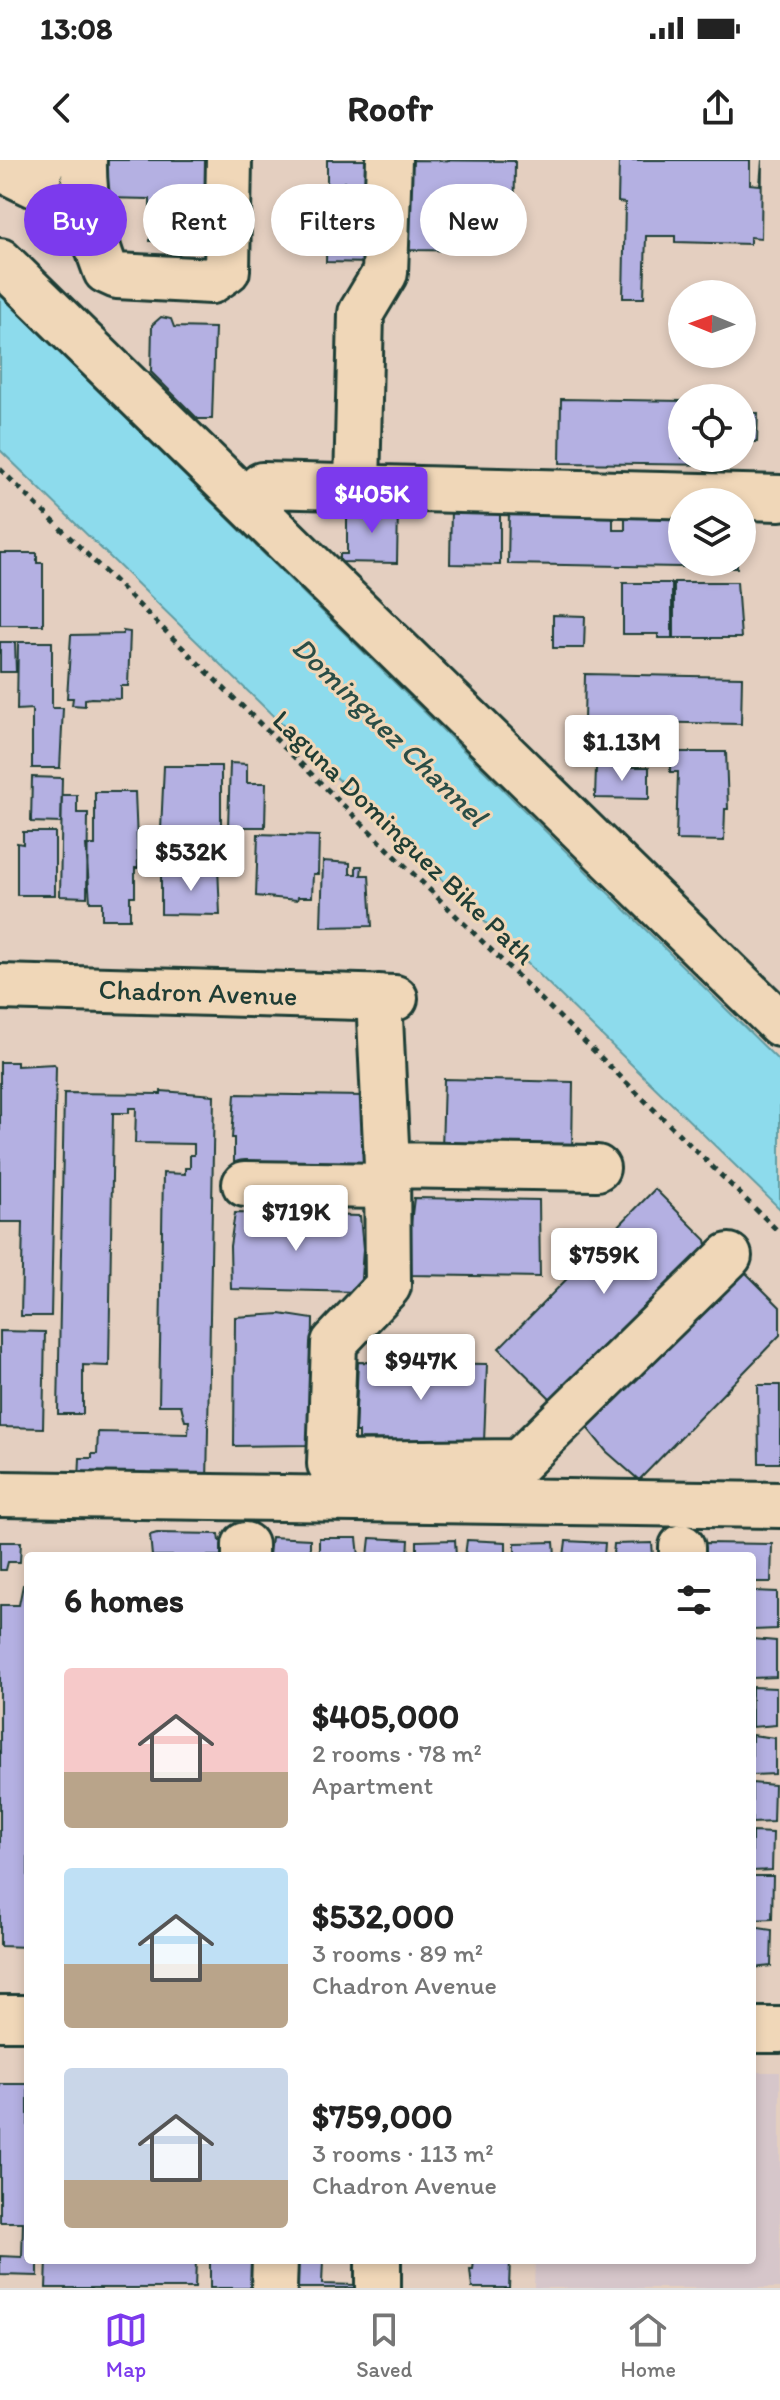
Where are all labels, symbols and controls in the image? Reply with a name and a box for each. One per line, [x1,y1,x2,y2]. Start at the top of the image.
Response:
text: 13:08 [40,10,113,47]
icon: back [40,86,84,130]
icon: share [696,86,740,130]
text: Roofr [347,87,433,130]
chip: Buy [24,184,127,256]
chip: Rent [143,184,255,256]
chip: Filters [271,184,404,256]
chip: New [420,184,527,256]
north arrow [668,280,756,368]
map controls [668,280,756,576]
button: locate [668,384,756,472]
pin: $405K [316,467,428,535]
text: $405K [334,477,410,509]
button: layers [668,488,756,576]
water label: Dominguez Channel [285,628,497,835]
street label: Laguna Dominguez Bike Path [266,703,542,971]
pin: $1.13M [557,715,687,783]
text: $1.13M [583,725,661,757]
pin: $532K [135,825,247,893]
text: $532K [155,835,227,867]
street label: Chadron Avenue [98,972,298,1012]
pin: $719K [240,1185,352,1253]
text: $719K [262,1195,330,1227]
pin: $759K [548,1228,660,1296]
text: $759K [569,1238,639,1270]
pin: $947K [365,1334,477,1402]
text: $947K [385,1344,457,1376]
icon: filters [672,1578,716,1622]
text: 6 homes [64,1580,184,1621]
text: $405,000 [312,1696,459,1737]
icon: home [128,1700,224,1796]
text: 2 rooms · 78 m² [312,1737,482,1769]
text: Apartment [312,1769,433,1801]
text: $532,000 [312,1896,454,1937]
icon: home [128,1900,224,1996]
text: 3 rooms · 89 m² [312,1937,483,1969]
text: Chadron Avenue [312,1969,497,2001]
text: $759,000 [312,2096,453,2137]
icon: home [128,2100,224,2196]
text: 3 rooms · 113 m² [312,2137,494,2169]
text: Chadron Avenue [312,2169,497,2201]
tab: Map [104,2308,148,2383]
tab: Saved [356,2308,412,2383]
tab: Home [620,2308,676,2383]

